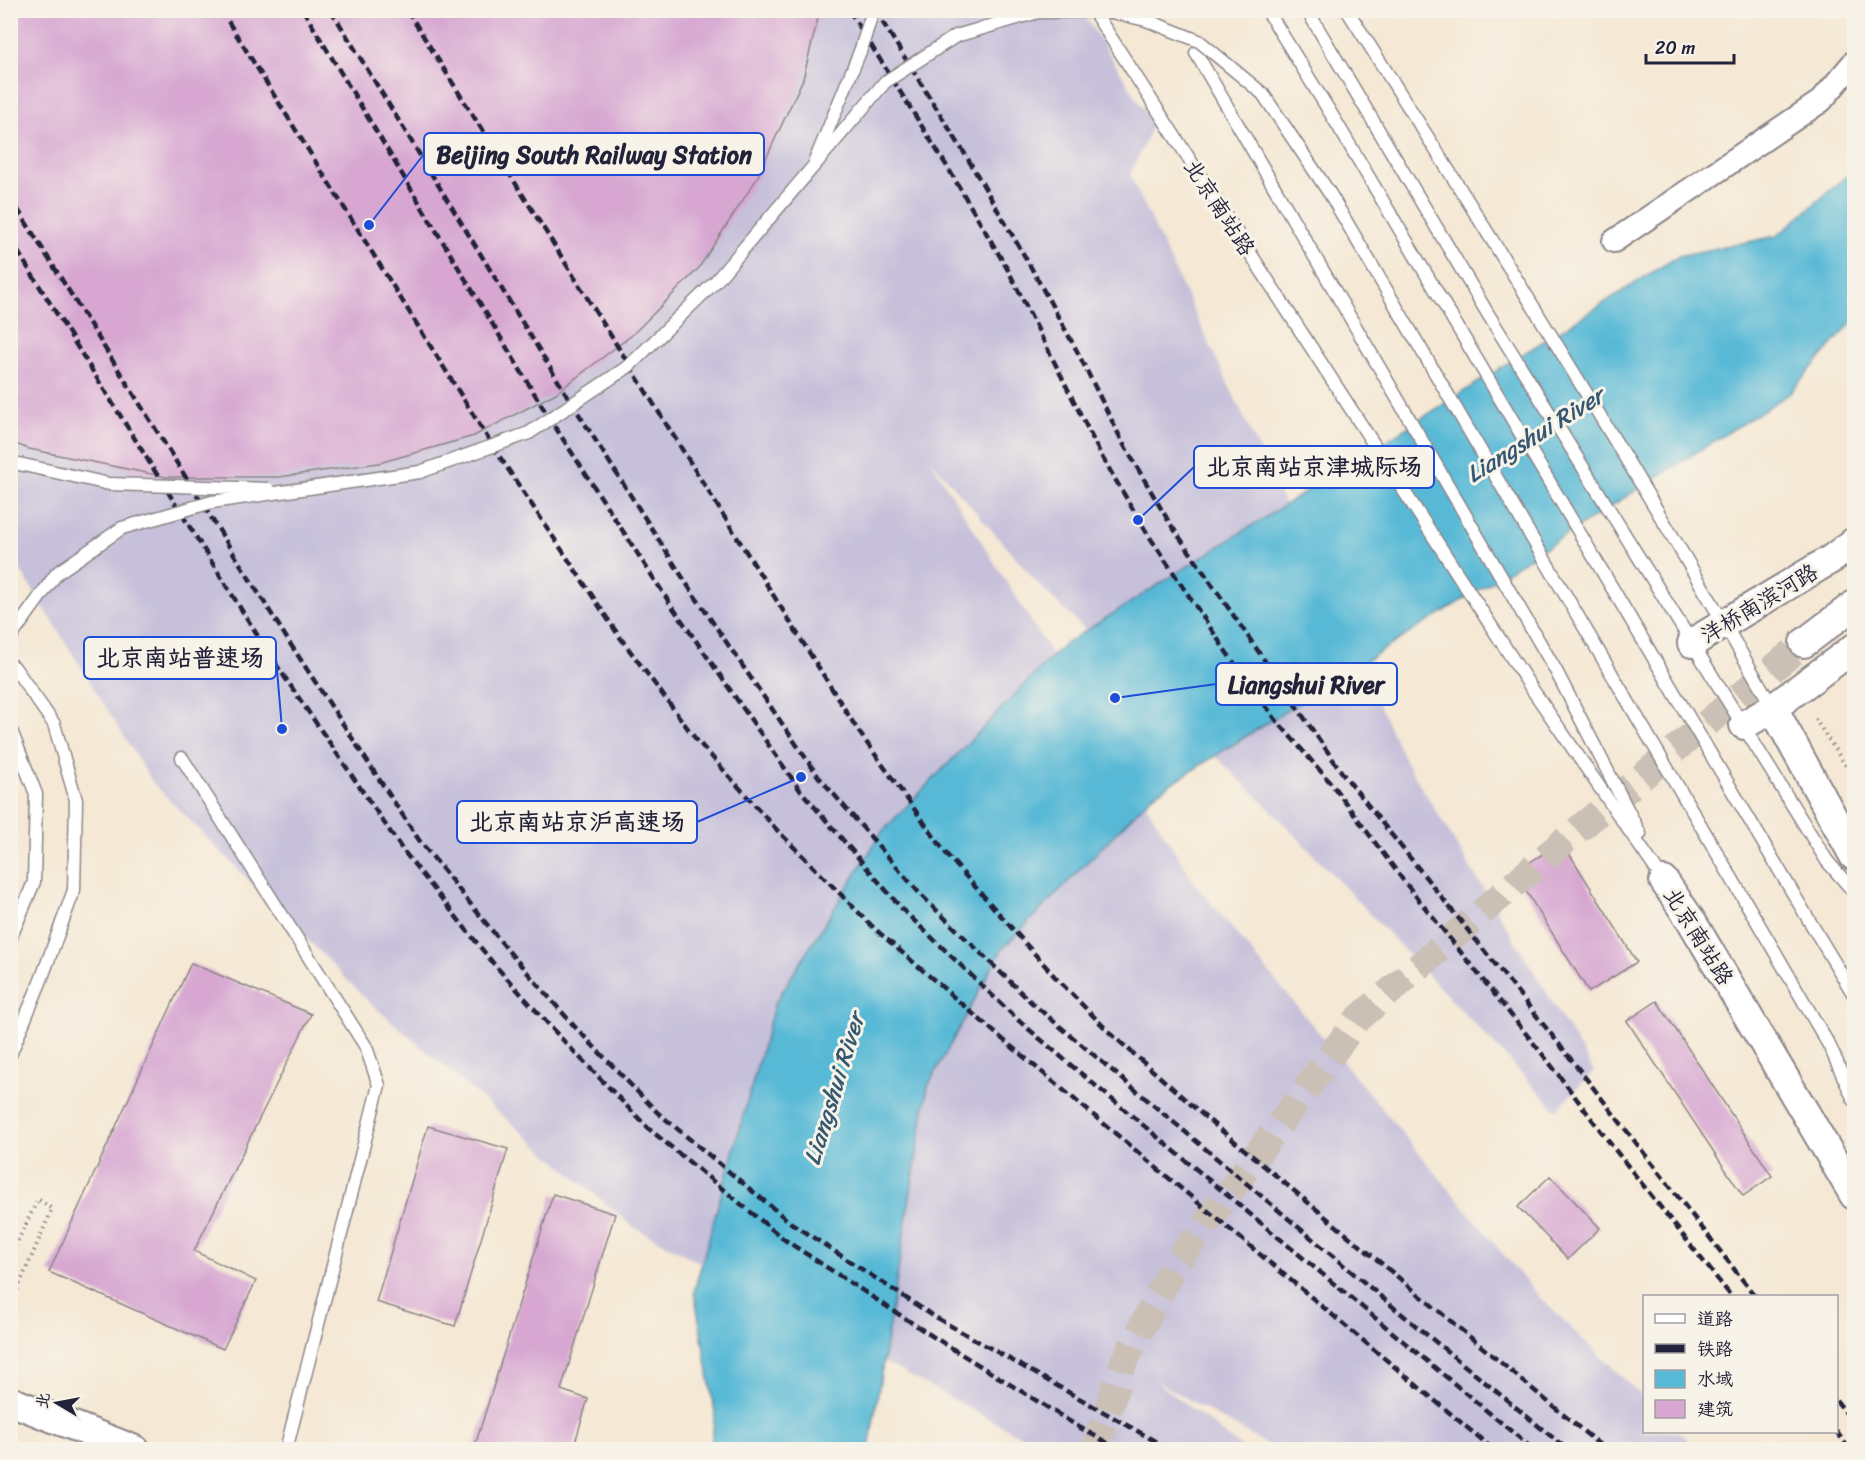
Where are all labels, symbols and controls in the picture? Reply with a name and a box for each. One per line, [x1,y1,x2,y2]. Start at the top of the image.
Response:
scale bar [1646,27,1734,65]
text: 20 m [1655,32,1695,64]
callout: Beijing South Railway Station [424,133,764,175]
text: Beijing South Railway Station [436,134,752,176]
street label: 北京南站路 [1173,151,1266,264]
water label: Liangshui River [1457,373,1616,494]
callout: 北京南站京津城际场 [1194,446,1434,488]
text: 北京南站京津城际场 [1206,446,1422,488]
street label: 洋桥南滨河路 [1693,553,1826,654]
callout: 北京南站普速场 [84,637,276,679]
text: 北京南站普速场 [96,637,264,679]
callout: Liangshui River [1216,663,1397,705]
text: Liangshui River [1228,664,1387,706]
callout: 北京南站京沪高速场 [457,801,697,843]
text: 北京南站京沪高速场 [469,801,685,843]
street label: 北京南站路 [1653,879,1744,993]
water label: Liangshui River [791,1004,878,1170]
legend [1643,1295,1838,1433]
text: 道路 [1697,1303,1733,1335]
text: 铁路 [1697,1333,1733,1365]
text: 水域 [1697,1363,1733,1395]
north arrow [27,1373,87,1433]
text: 北 [27,1390,58,1411]
text: 建筑 [1697,1393,1733,1425]

